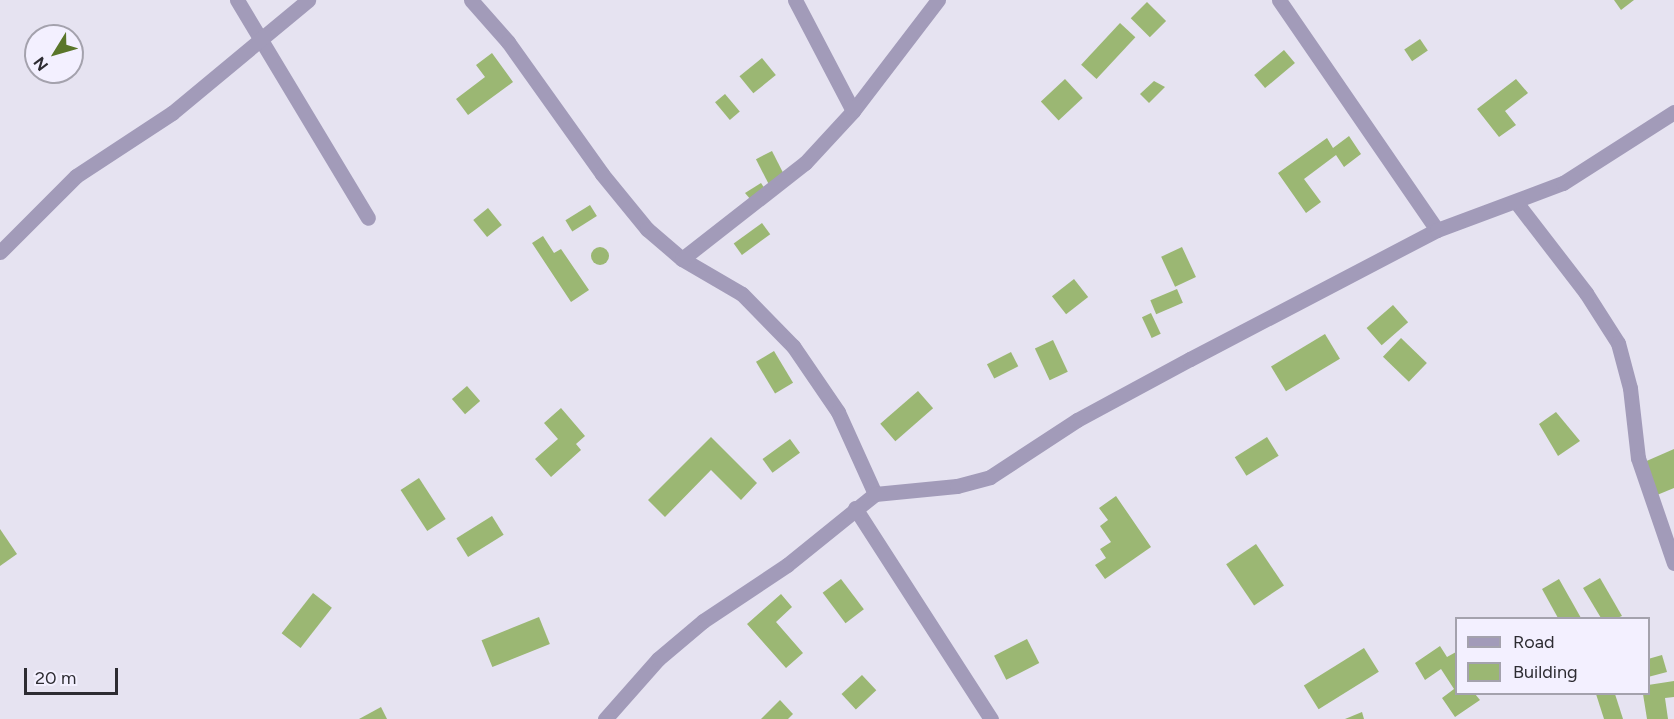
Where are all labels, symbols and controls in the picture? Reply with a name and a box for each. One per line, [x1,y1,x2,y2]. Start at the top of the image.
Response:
north arrow [24,24,84,84]
text: N [30,53,52,75]
legend [1455,617,1650,695]
text: Road [1513,631,1554,653]
scale bar [27,656,122,694]
text: Building [1513,661,1578,683]
text: 20 m [35,667,76,689]

